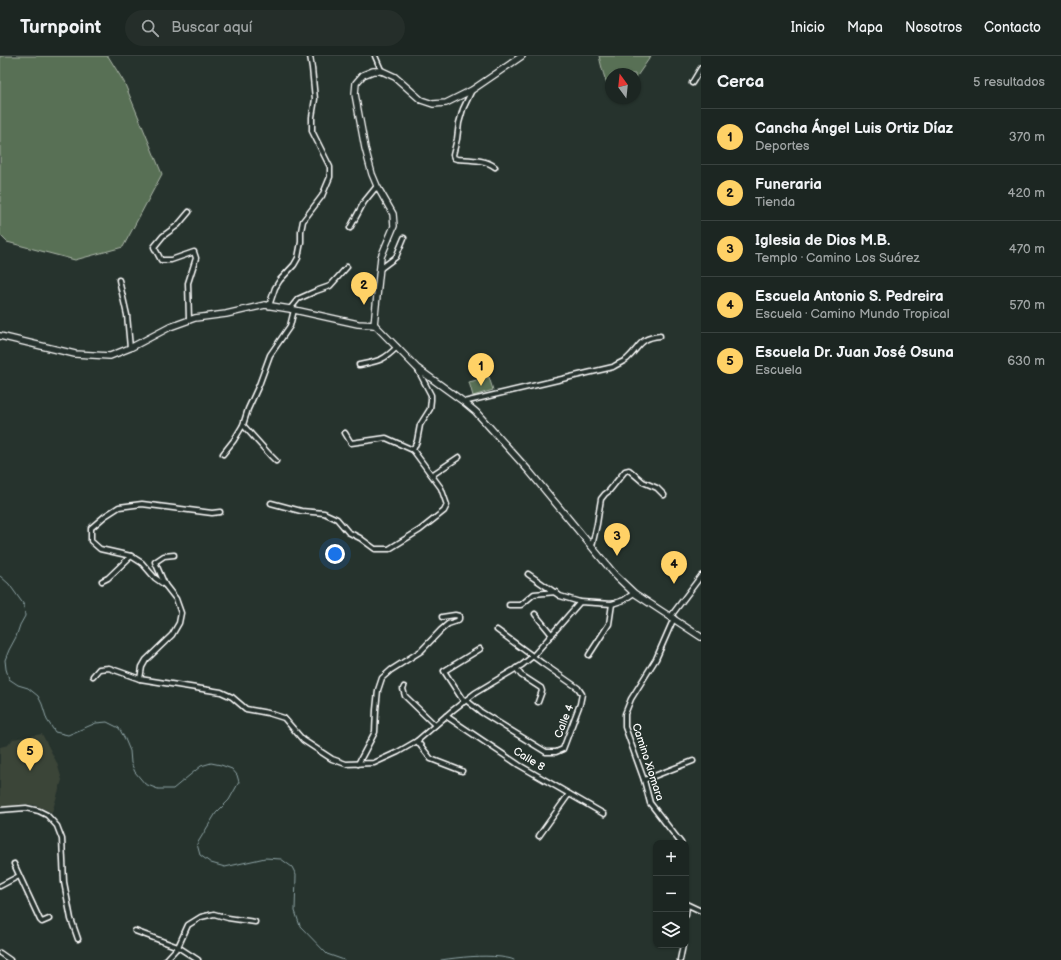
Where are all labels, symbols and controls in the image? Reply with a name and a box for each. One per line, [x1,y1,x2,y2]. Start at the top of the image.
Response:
search box [125,10,405,46]
text: Turnpoint [20,16,101,39]
icon: search [139,17,161,39]
text: Buscar aquí [171,18,252,37]
text: Inicio [791,19,825,36]
text: Mapa [847,19,883,36]
text: Nosotros [905,19,962,36]
text: Contacto [984,19,1041,36]
north arrow [605,68,641,104]
text: Cerca [717,72,764,92]
text: 5 resultados [973,74,1045,90]
text: Cancha Ángel Luis Ortiz Díaz [755,119,953,138]
text: 1 [727,129,733,145]
text: 370 m [1009,129,1045,145]
text: Deportes [755,138,810,154]
text: Funeraria [755,175,822,194]
text: 2 [726,185,734,201]
text: 420 m [1007,185,1045,201]
text: Tienda [755,194,795,210]
text: Iglesia de Dios M.B. [755,231,890,250]
text: 3 [726,241,734,257]
text: 470 m [1009,241,1045,257]
text: Templo · Camino Los Suárez [755,250,920,266]
pin: 2 [351,272,377,305]
text: Escuela Antonio S. Pedreira [755,287,944,306]
text: 4 [726,297,734,313]
text: 570 m [1009,297,1045,313]
text: Escuela · Camino Mundo Tropical [755,306,950,322]
text: Escuela Dr. Juan José Osuna [755,343,954,362]
pin: 1 [468,353,494,386]
text: 5 [726,353,734,369]
text: 630 m [1007,353,1045,369]
text: Escuela [755,362,802,378]
pin: 3 [604,523,630,556]
your location [325,544,345,564]
pin: 4 [661,551,687,584]
street label: Calle 4 [552,702,576,740]
street label: Camino Xiomara [629,722,667,802]
pin: 5 [17,738,43,771]
street label: Calle 8 [511,744,547,774]
map controls [653,840,689,948]
button: + [653,840,689,876]
button: − [653,876,689,912]
button: layers [653,912,689,948]

